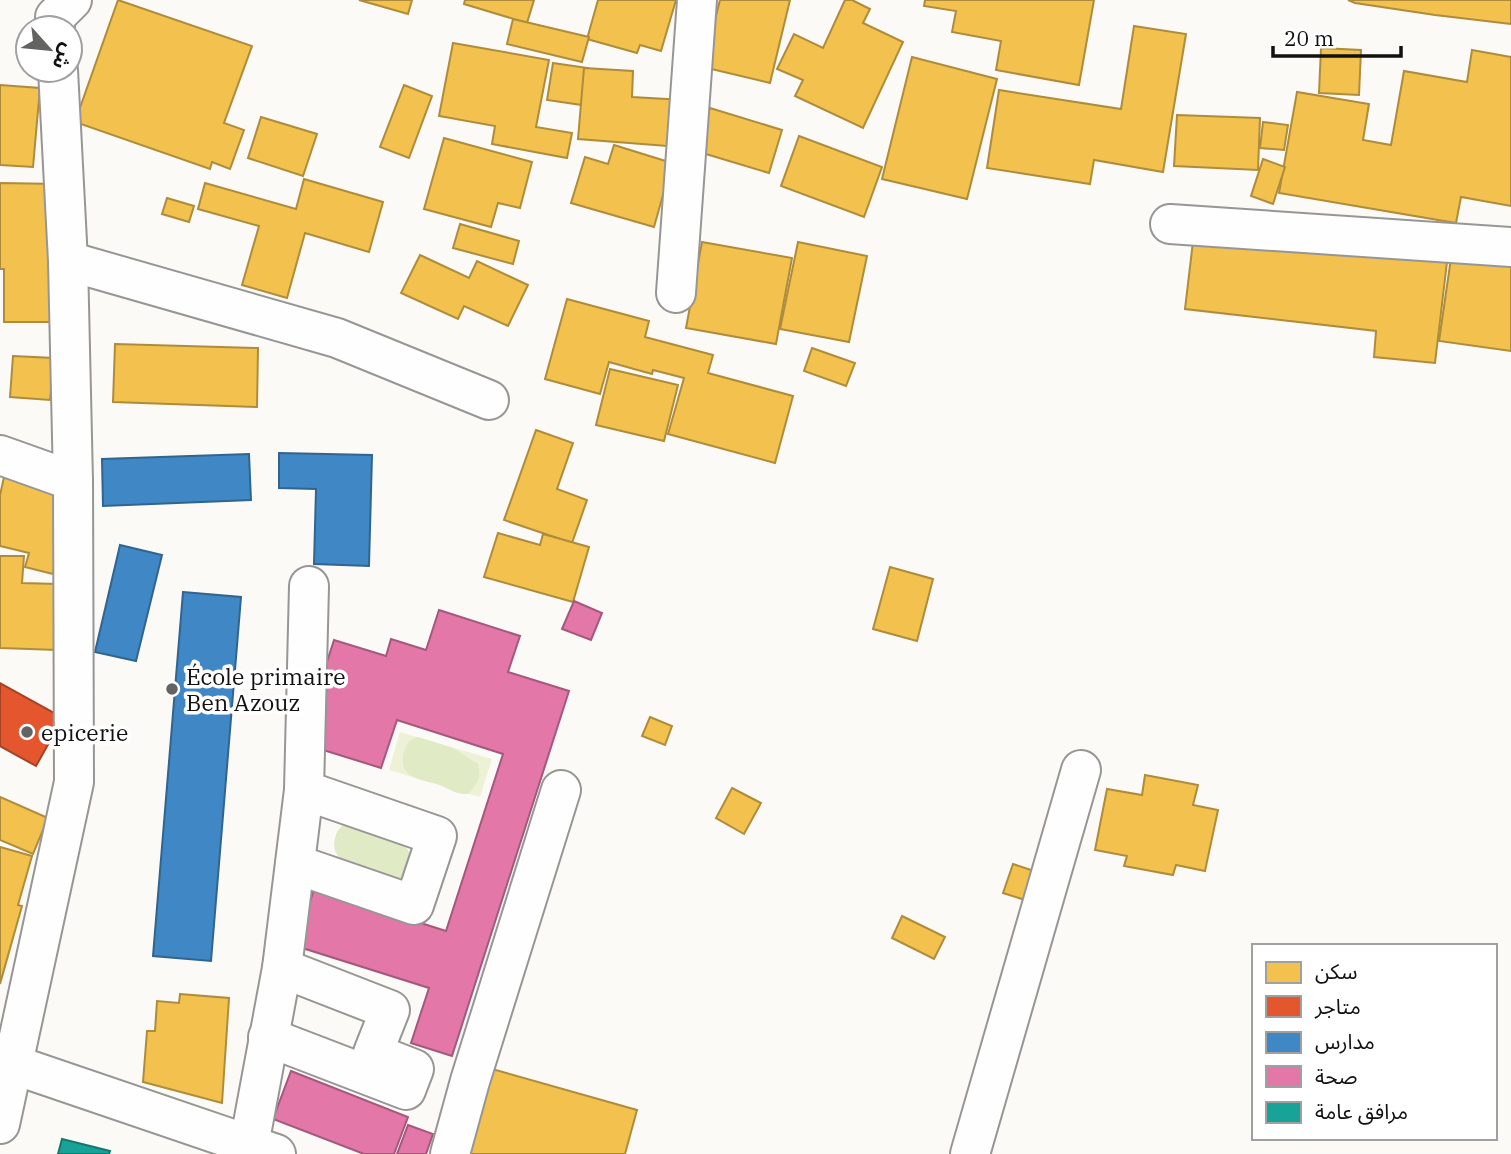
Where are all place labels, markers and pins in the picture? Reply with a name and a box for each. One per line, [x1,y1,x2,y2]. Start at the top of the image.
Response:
place label: École primaire Ben Azouz [186,661,345,717]
marker: École primaire Ben Azouz [164,681,180,697]
place label: epicerie [41,717,128,747]
marker: epicerie [19,724,35,740]

